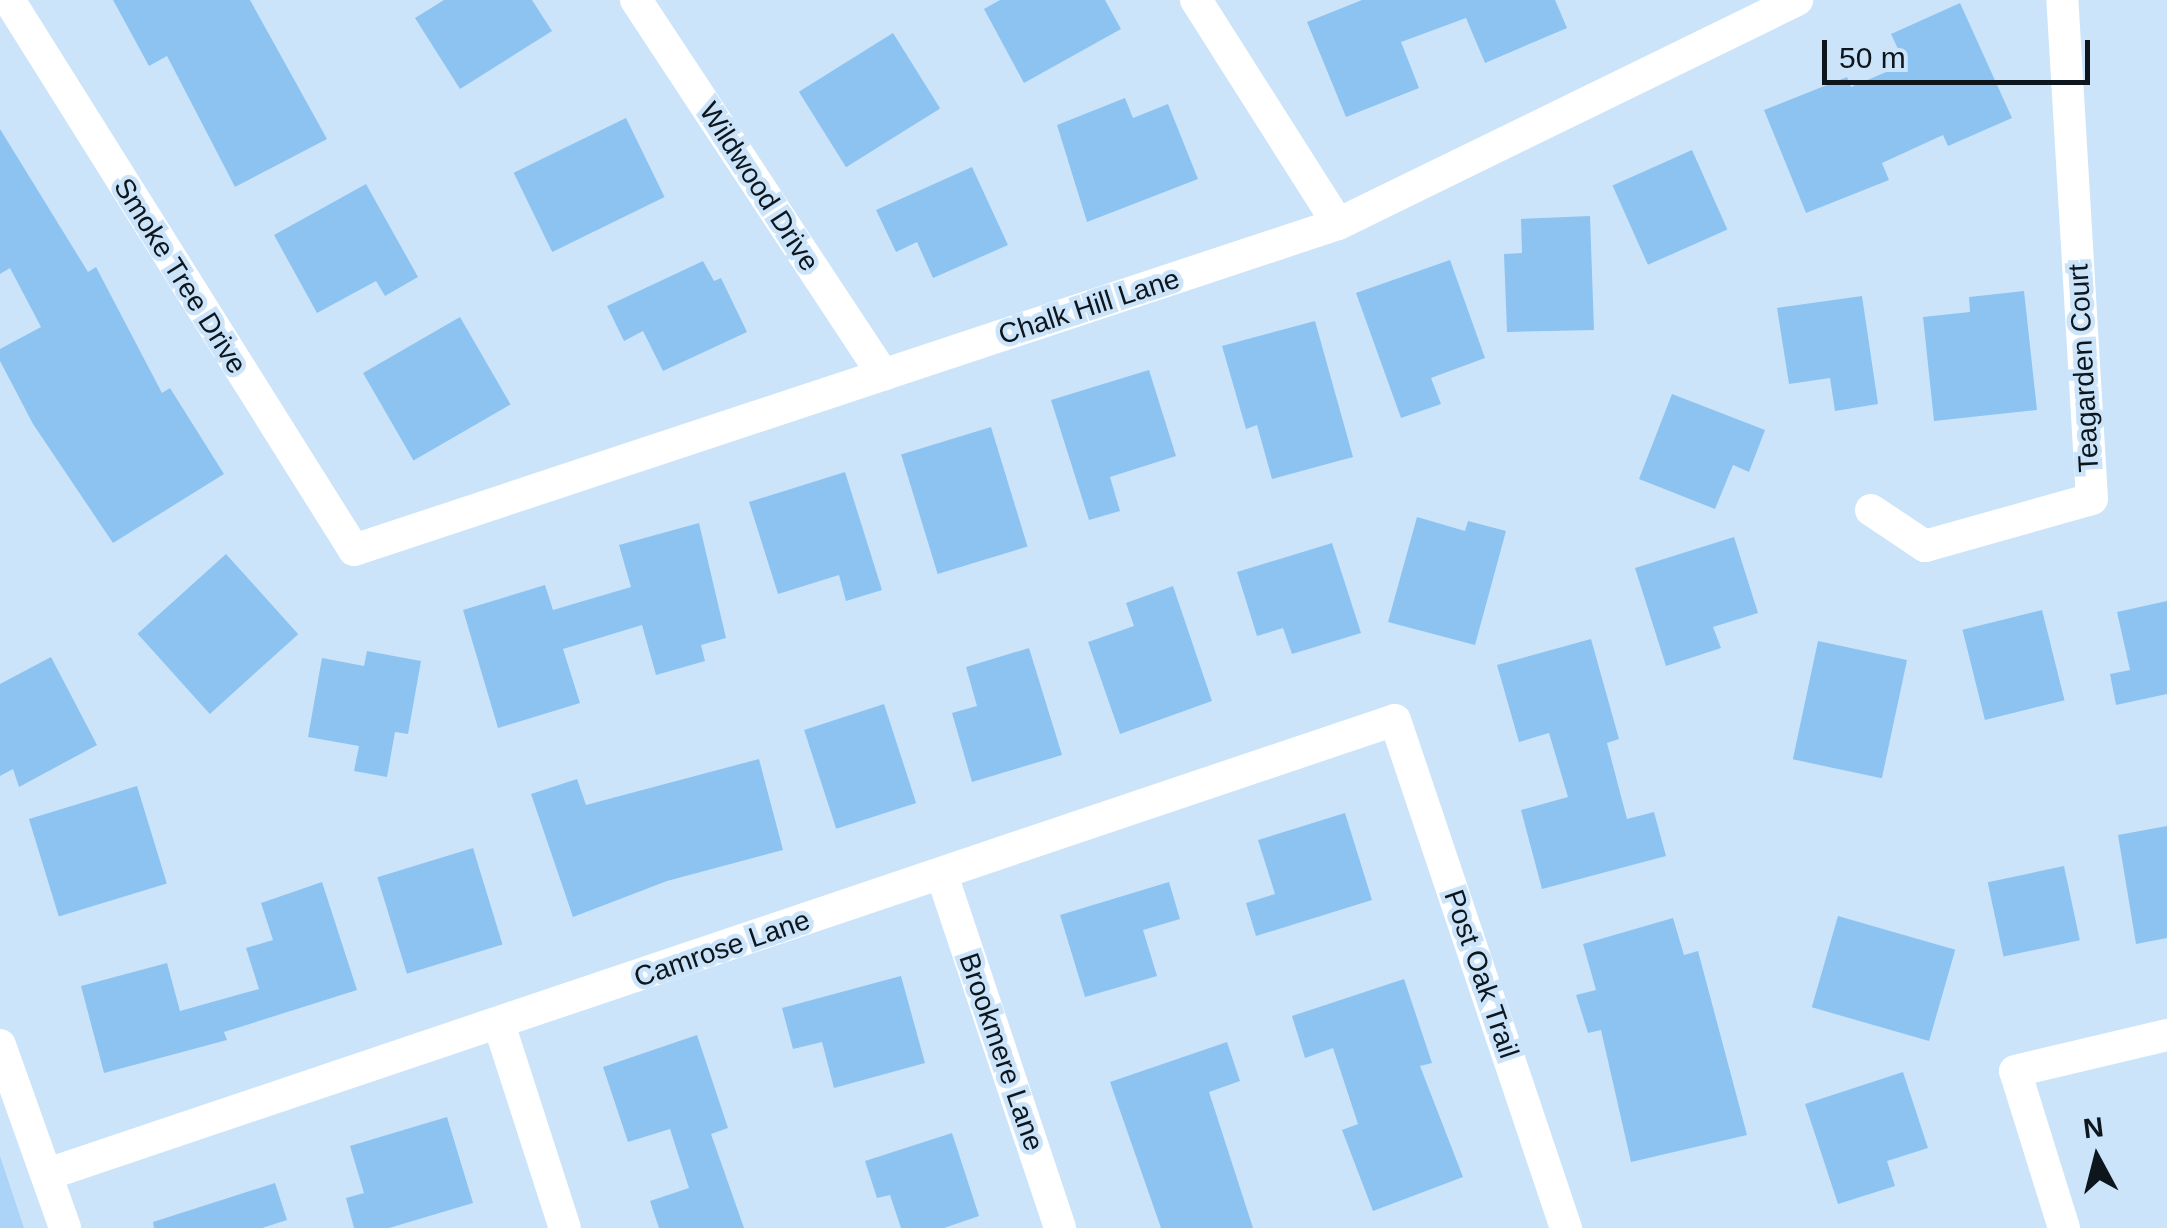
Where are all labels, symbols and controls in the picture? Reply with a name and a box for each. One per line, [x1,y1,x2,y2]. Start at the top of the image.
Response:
scale bar [1827,20,2094,82]
text: 50 m [1839,41,1906,74]
street label: Wildwood Drive [692,96,826,278]
street label: Smoke Tree Drive [106,172,254,380]
street label: Chalk Hill Lane [994,262,1184,352]
street label: Teagarden Court [2062,263,2106,473]
street label: Post Oak Trail [1436,885,1526,1063]
street label: Camrose Lane [630,903,814,995]
street label: Brookmere Lane [951,949,1051,1155]
north arrow [2047,1108,2147,1208]
text: N [2081,1111,2105,1144]

